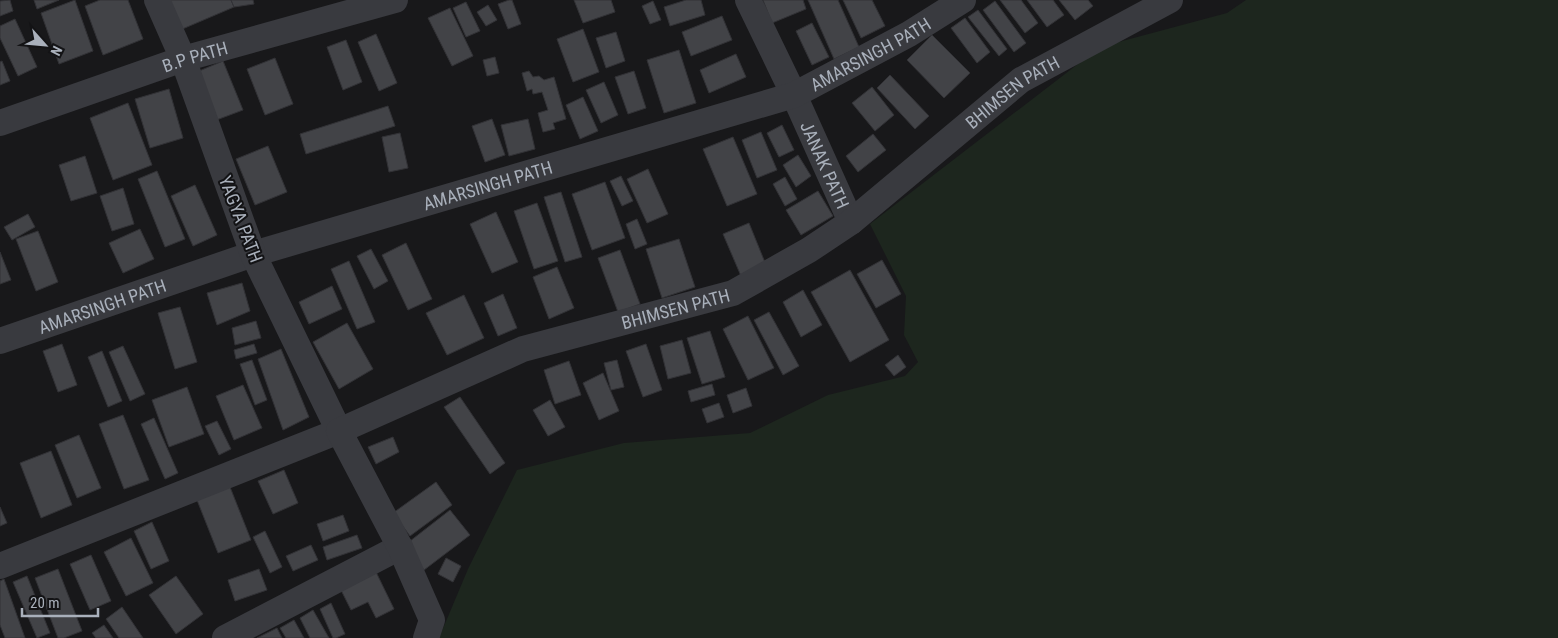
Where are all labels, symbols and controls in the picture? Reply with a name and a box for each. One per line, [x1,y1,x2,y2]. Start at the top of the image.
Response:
street label: AMARSINGH PATH [807,13,934,95]
north arrow [20,20,70,70]
street label: B.P PATH [159,37,230,76]
text: N [48,43,66,58]
street label: BHIMSEN PATH [961,51,1063,133]
street label: JANAK PATH [797,118,854,212]
street label: AMARSINGH PATH [420,156,555,214]
street label: YAGYA PATH [215,173,267,265]
street label: AMARSINGH PATH [36,274,169,338]
street label: BHIMSEN PATH [619,284,732,333]
scale bar [22,586,99,618]
text: 20 m [30,594,60,612]

